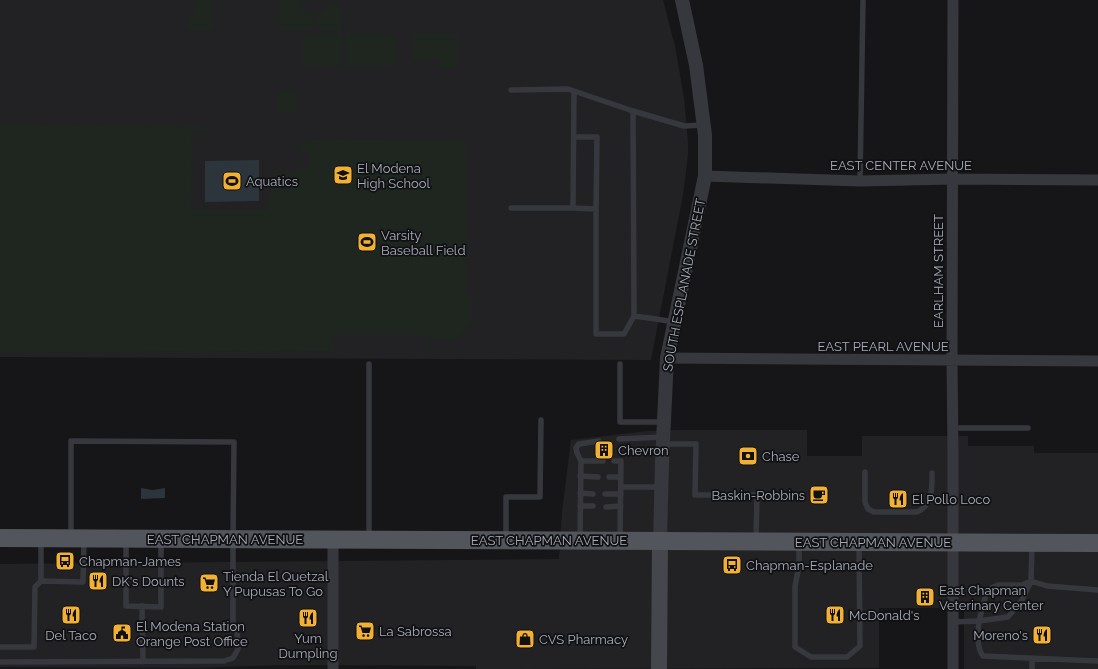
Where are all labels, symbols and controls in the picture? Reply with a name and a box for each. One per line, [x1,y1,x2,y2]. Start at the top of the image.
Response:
street label: EAST CENTER AVENUE [830,158,972,173]
place label: El Modena High School [357,161,430,191]
school or university icon: El Modena High School [332,164,354,186]
sports icon: Aquatics [221,170,243,192]
place label: Aquatics [246,174,298,189]
street label: SOUTH ESPLANADE STREET [660,197,708,373]
street label: EARLHAM STREET [931,214,946,328]
place label: Varsity Baseball Field [381,228,466,258]
sports icon: Varsity Baseball Field [356,231,378,253]
street label: EAST PEARL AVENUE [817,339,949,354]
building icon: Chevron [593,439,615,461]
place label: Chevron [618,443,669,458]
bank icon: Chase [737,445,759,467]
place label: Chase [762,449,800,464]
cafe icon: Baskin-Robbins [808,484,830,506]
place label: Baskin-Robbins [711,488,805,503]
restaurant icon: El Pollo Loco [887,488,909,510]
place label: El Pollo Loco [912,492,990,507]
street label: EAST CHAPMAN AVENUE [147,532,303,547]
street label: EAST CHAPMAN AVENUE [471,533,627,548]
street label: EAST CHAPMAN AVENUE [795,535,951,550]
bus stop icon: Chapman-James [54,550,76,572]
place label: Chapman-James [79,554,181,569]
bus stop icon: Chapman-Esplanade [721,554,743,576]
place label: Chapman-Esplanade [746,558,873,573]
place label: Tienda El Quetzal Y Pupusas To Go [223,569,329,599]
restaurant icon: DK's Dounts [87,570,109,592]
supermarket icon: Tienda El Quetzal Y Pupusas To Go [198,572,220,594]
place label: DK's Dounts [112,574,185,589]
place label: East Chapman Veterinary Center [939,583,1044,613]
building icon: East Chapman Veterinary Center [914,586,936,608]
restaurant icon: Del Taco [60,604,82,626]
restaurant icon: McDonald's [824,604,846,626]
restaurant icon: Yum Dumpling [297,607,319,629]
place label: McDonald's [849,608,919,623]
place label: El Modena Station Orange Post Office [136,619,248,649]
supermarket icon: La Sabrossa [354,620,376,642]
public building icon: El Modena Station Orange Post Office [111,622,133,644]
place label: La Sabrossa [379,624,452,639]
restaurant icon: Moreno's [1031,624,1053,646]
place label: Del Taco [45,628,97,643]
shop icon: CVS Pharmacy [514,628,536,650]
place label: Moreno's [973,628,1028,643]
place label: Yum Dumpling [279,631,337,661]
place label: CVS Pharmacy [539,632,628,647]

